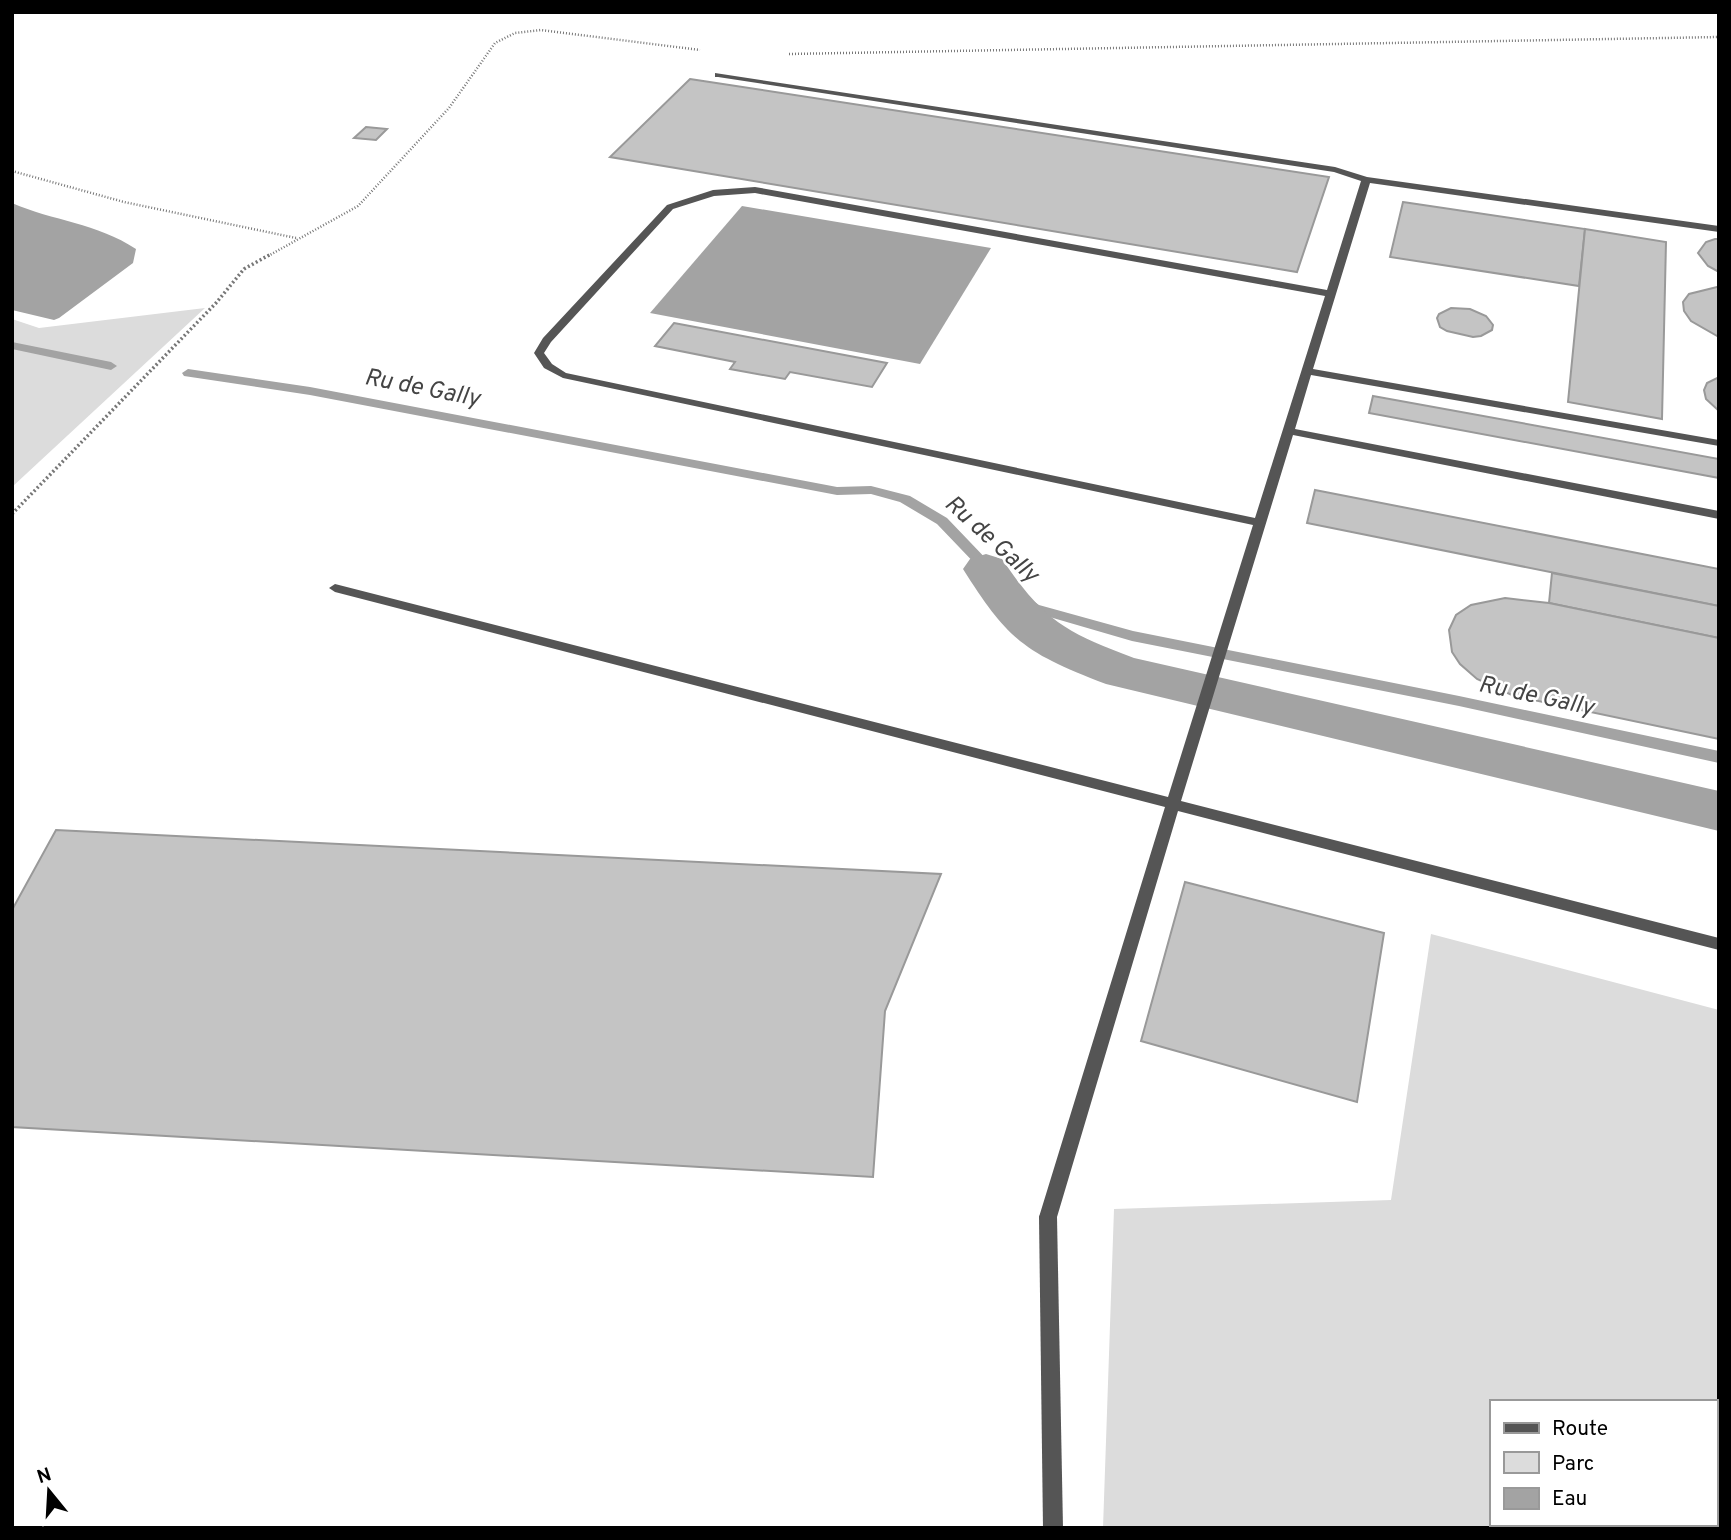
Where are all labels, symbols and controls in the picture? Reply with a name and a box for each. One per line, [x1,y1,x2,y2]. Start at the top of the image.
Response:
water label: Ru de Gally [362,363,484,415]
water label: Ru de Gally [938,490,1046,591]
water label: Ru de Gally [1476,670,1598,724]
legend [1490,1400,1717,1526]
text: Route [1552,1416,1608,1443]
text: Parc [1552,1451,1594,1478]
north arrow [14,1456,84,1526]
text: N [34,1463,55,1490]
text: Eau [1552,1486,1587,1513]

